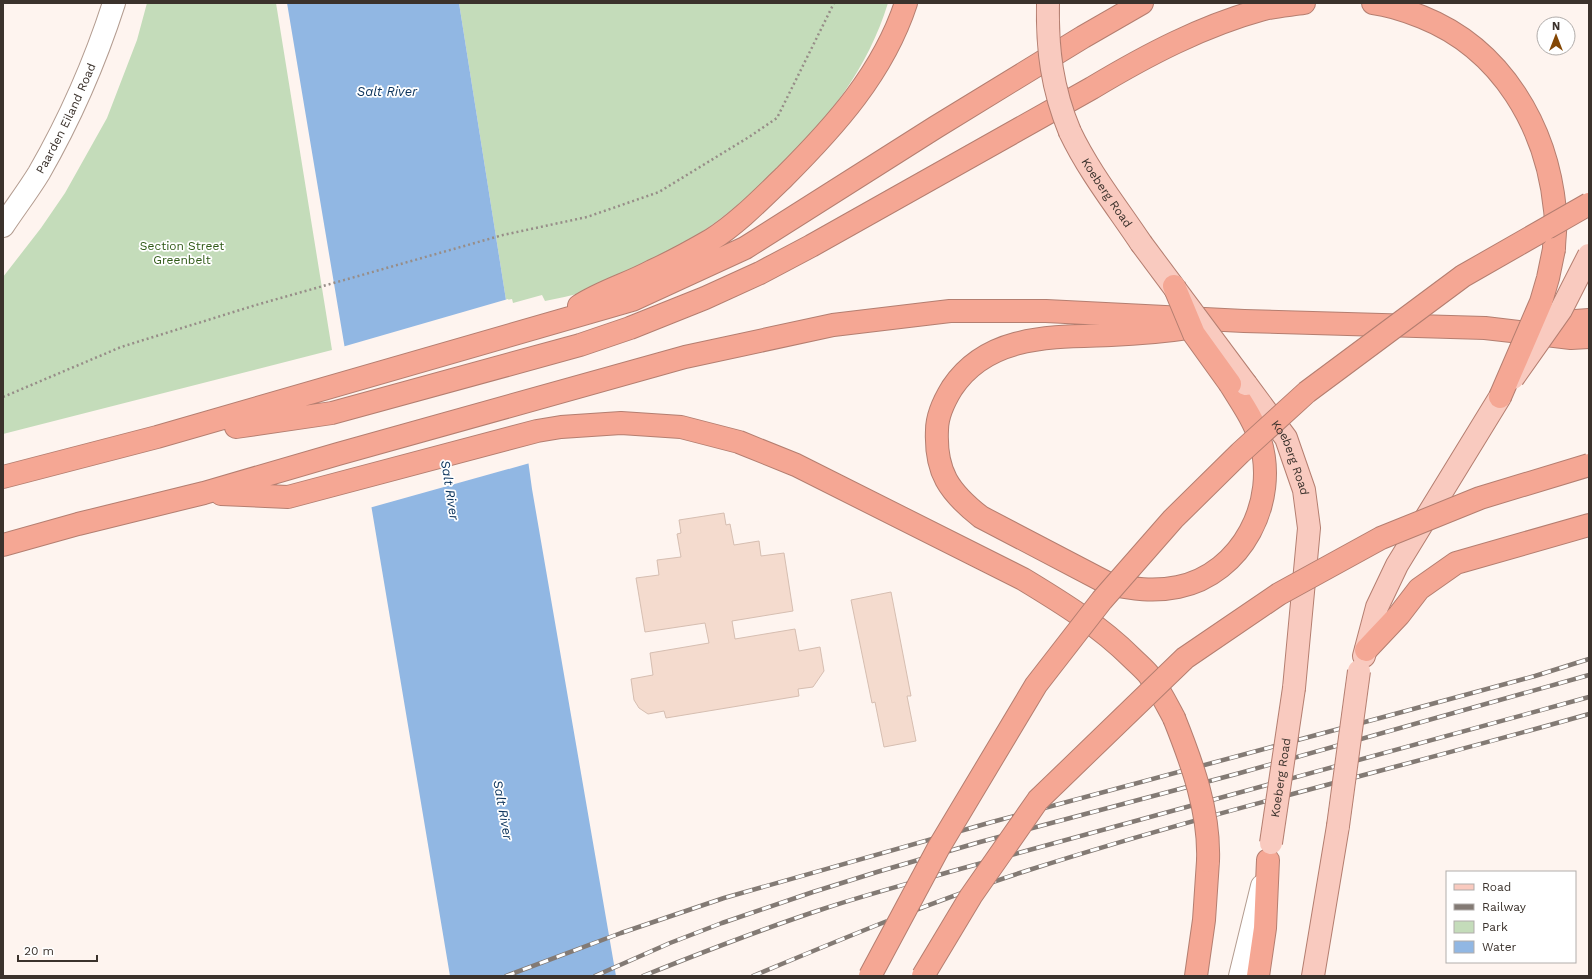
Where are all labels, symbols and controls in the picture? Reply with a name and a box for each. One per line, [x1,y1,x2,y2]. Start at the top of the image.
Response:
north arrow [1536,16,1576,56]
text: N [1552,20,1560,33]
street label: Paarden Eiland Road [33,61,99,176]
water label: Salt River [357,84,418,99]
street label: Koeberg Road [1079,156,1135,230]
park label: Section Street Greenbelt [140,239,224,267]
street label: Koeberg Road [1268,417,1312,496]
water label: Salt River [438,459,462,522]
street label: Koeberg Road [1268,737,1294,819]
water label: Salt River [490,779,516,842]
legend [1446,871,1576,963]
text: Road [1482,880,1511,894]
text: Railway [1482,900,1527,914]
text: Park [1482,920,1508,934]
scale bar [18,937,97,963]
text: Water [1482,940,1517,954]
text: 20 m [24,944,54,958]

